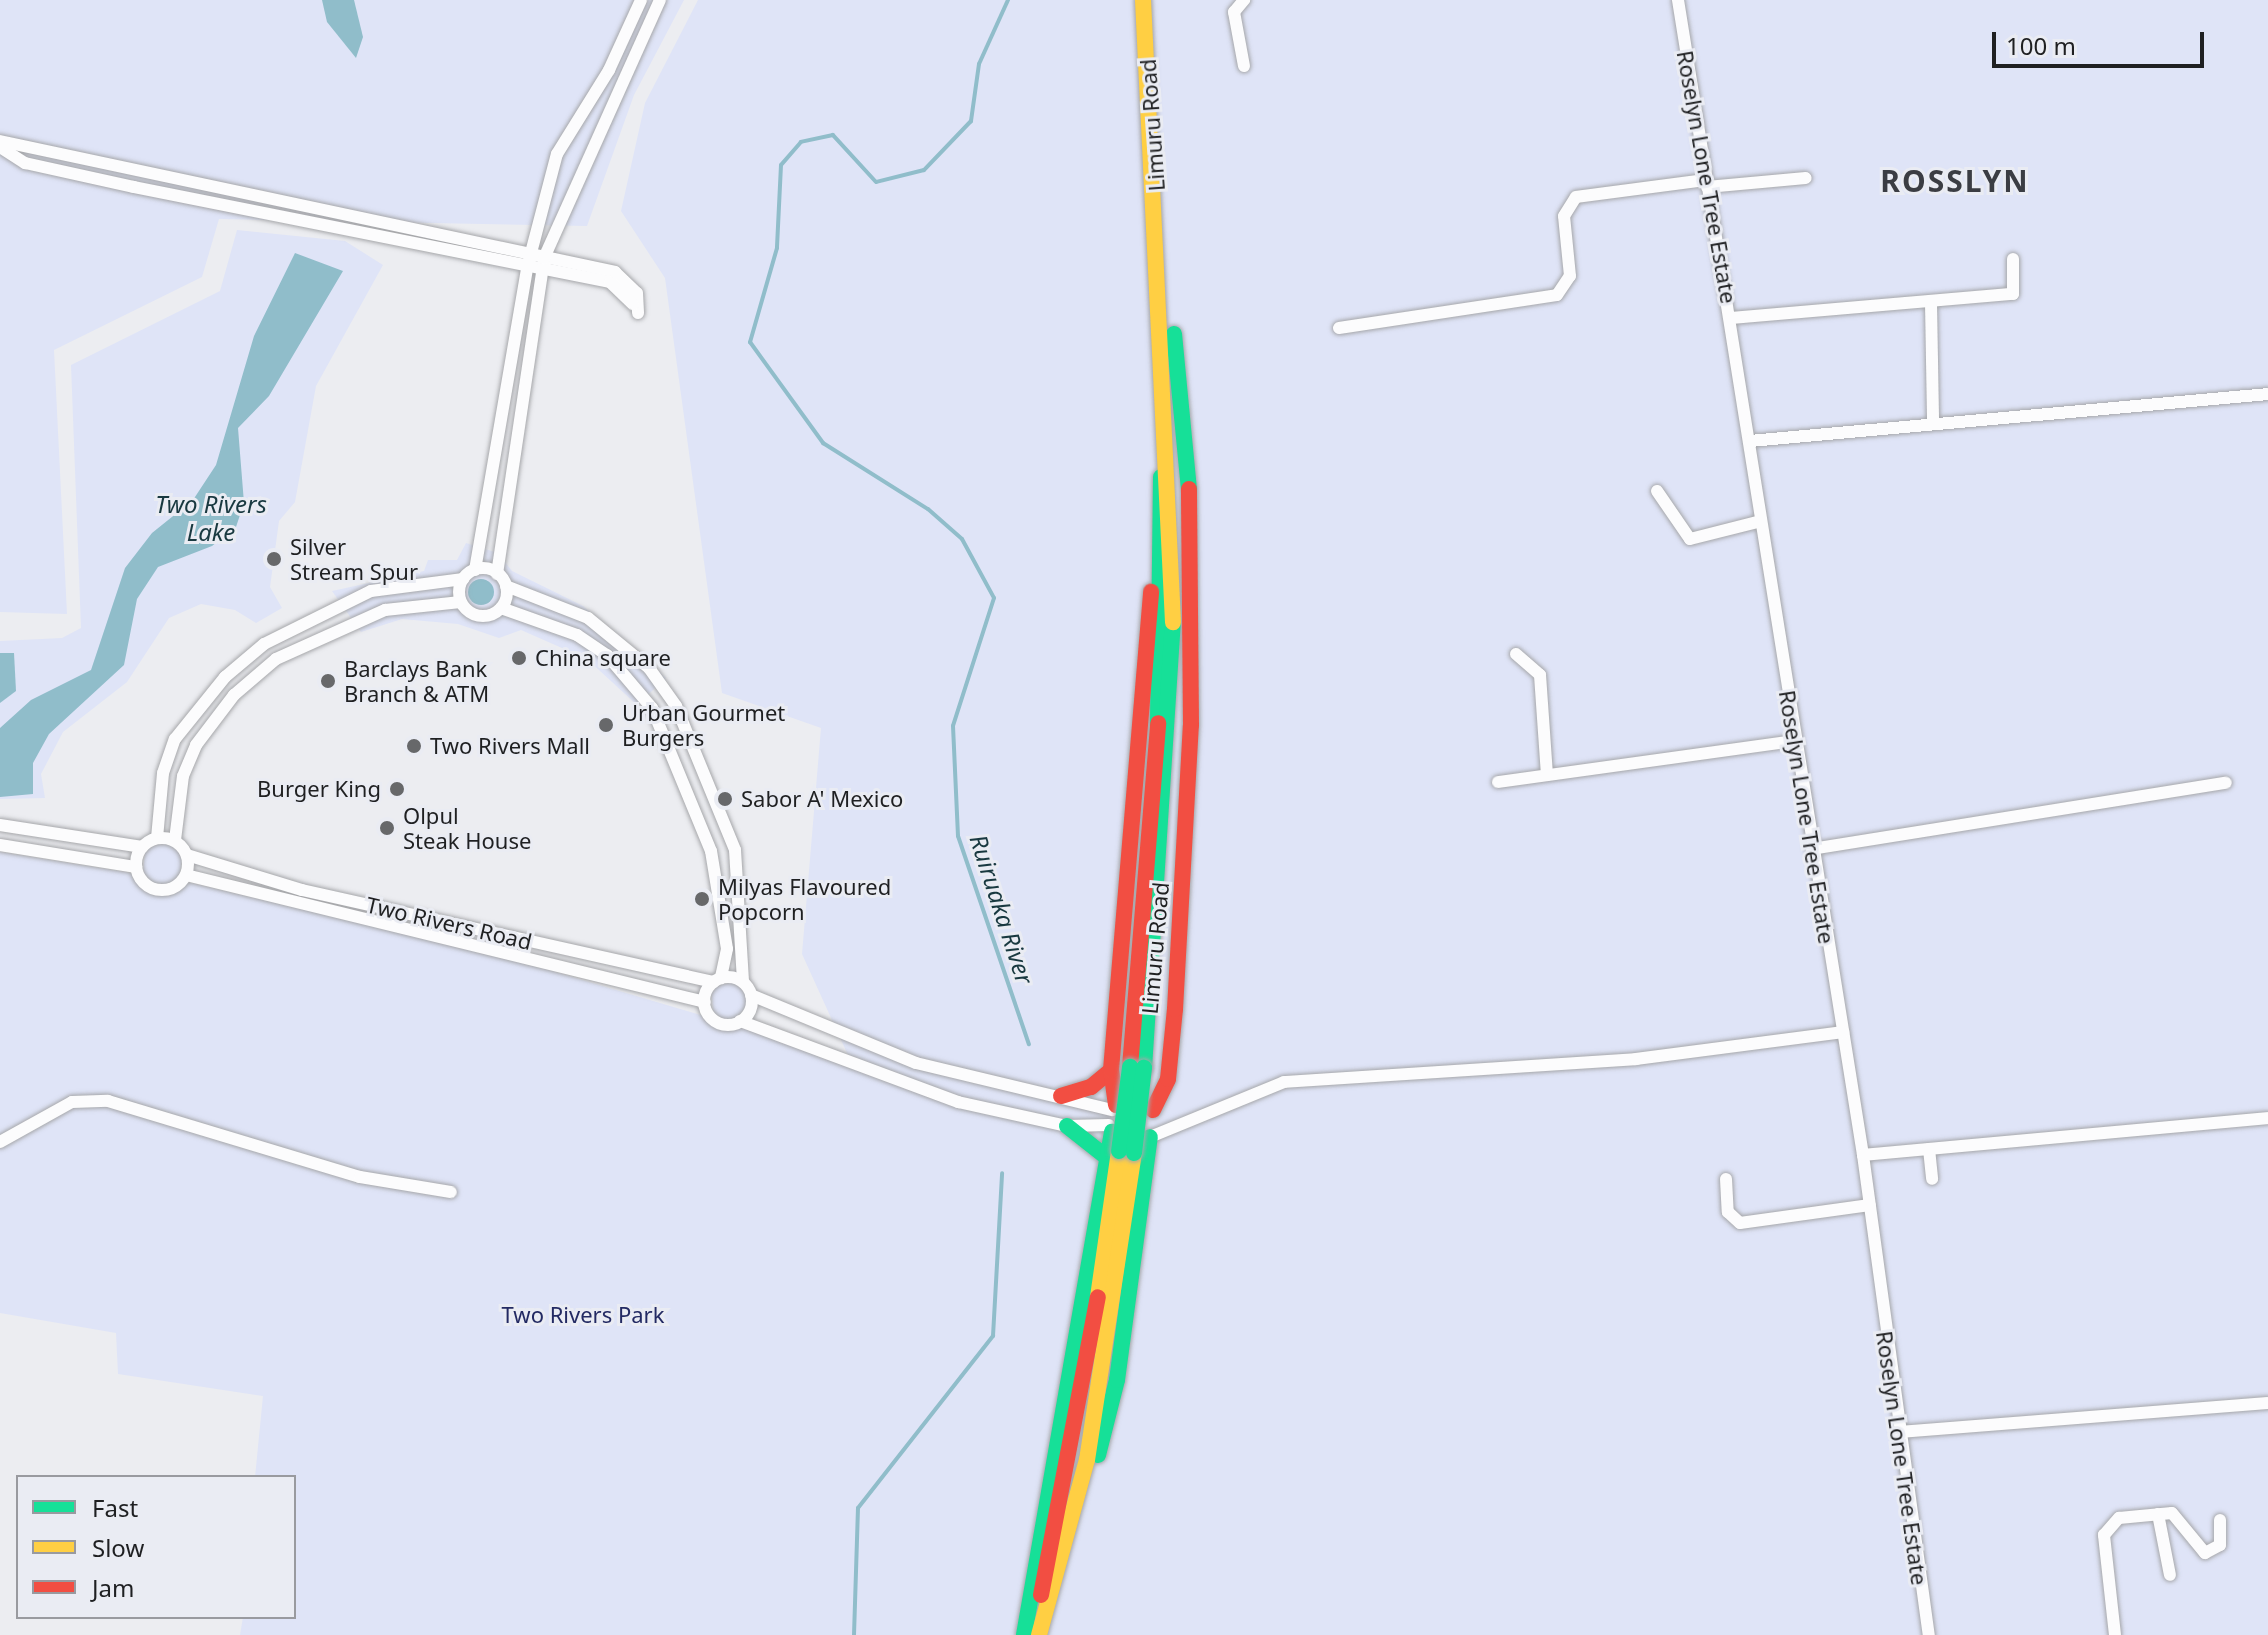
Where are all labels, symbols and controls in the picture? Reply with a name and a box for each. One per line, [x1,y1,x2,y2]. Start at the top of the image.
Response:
scale bar [1996,16,2208,66]
text: 100 m [2006,29,2076,62]
street label: Roselyn Lone Tree Estate [1672,48,1742,306]
street label: Limuru Road [1134,58,1170,192]
district label: ROSSLYN [1880,163,2030,199]
water label: Two Rivers Lake [155,490,267,546]
place label: Silver Stream Spur [290,533,418,584]
marker: Silver Stream Spur [265,550,283,568]
place label: China square [535,645,671,671]
marker: China square [510,649,528,667]
place label: Barclays Bank Branch & ATM [344,655,489,706]
marker: Barclays Bank Branch & ATM [319,672,337,690]
street label: Roselyn Lone Tree Estate [1774,688,1840,946]
place label: Urban Gourmet Burgers [622,699,785,750]
marker: Urban Gourmet Burgers [597,716,615,734]
place label: Two Rivers Mall [430,733,590,759]
marker: Two Rivers Mall [405,737,423,755]
place label: Burger King [257,776,381,802]
marker: Burger King [388,780,406,798]
place label: Sabor A' Mexico [741,786,903,812]
marker: Sabor A' Mexico [716,790,734,808]
place label: Olpul Steak House [403,802,531,854]
marker: Olpul Steak House [378,819,396,837]
water label: Ruiruaka River [964,831,1040,987]
place label: Milyas Flavoured Popcorn [718,873,891,924]
street label: Limuru Road [1136,881,1174,1015]
marker: Milyas Flavoured Popcorn [693,890,711,908]
street label: Two Rivers Road [364,891,534,955]
park label: Two Rivers Park [502,1302,664,1328]
street label: Roselyn Lone Tree Estate [1871,1329,1933,1587]
legend [16,1475,296,1619]
text: Fast [92,1491,138,1524]
text: Slow [92,1531,144,1564]
text: Jam [92,1571,134,1604]

